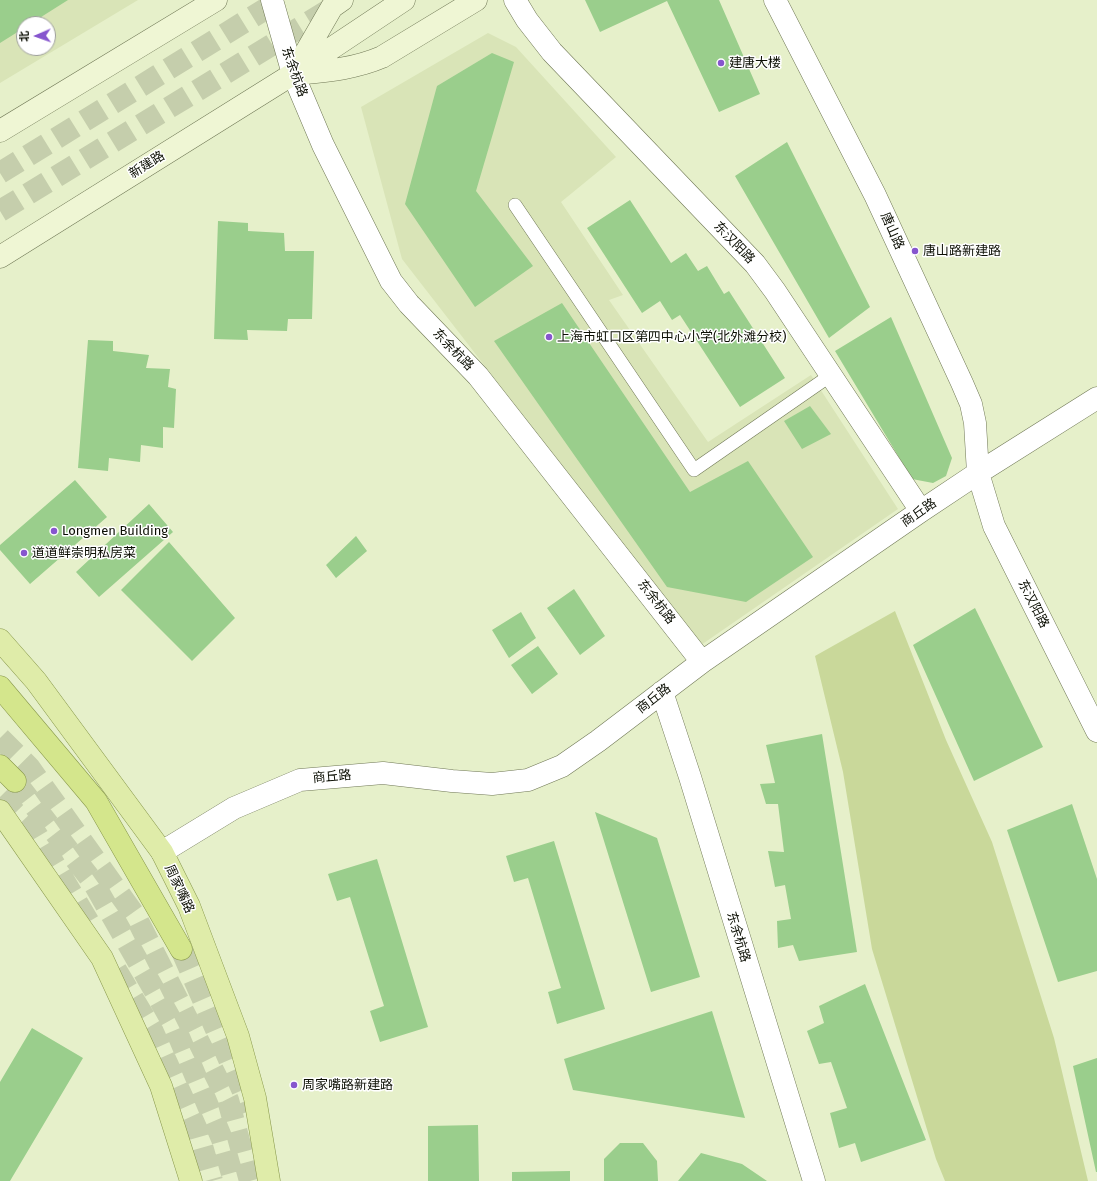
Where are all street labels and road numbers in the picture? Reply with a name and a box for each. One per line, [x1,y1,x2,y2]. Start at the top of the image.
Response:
street label: 东余杭路 [278,45,310,99]
street label: 新建路 [126,148,168,182]
street label: 唐山路 [877,210,907,252]
street label: 东汉阳路 [710,219,758,267]
street label: 东余杭路 [429,326,477,374]
street label: 商丘路 [898,496,940,530]
street label: 东余杭路 [634,577,678,627]
street label: 东汉阳路 [1014,577,1052,631]
street label: 商丘路 [634,681,674,717]
street label: 商丘路 [312,768,352,786]
street label: 周家嘴路 [161,862,197,916]
street label: 东余杭路 [723,910,753,964]

